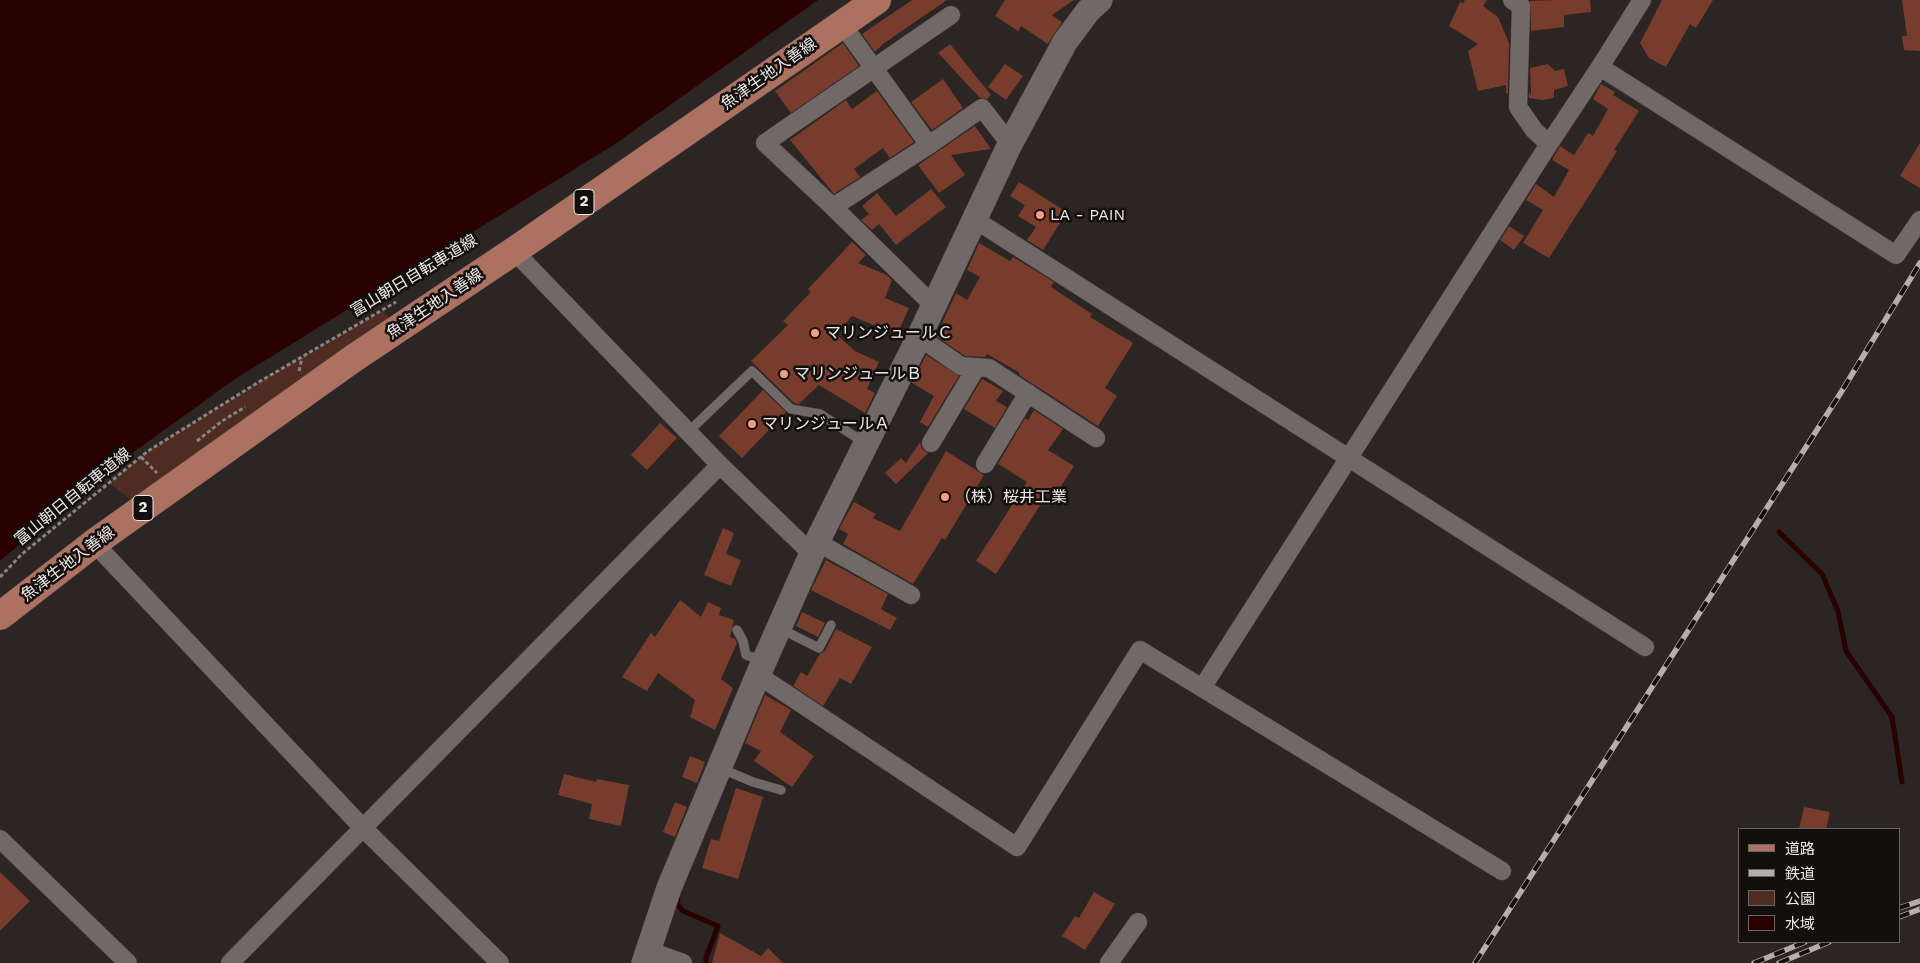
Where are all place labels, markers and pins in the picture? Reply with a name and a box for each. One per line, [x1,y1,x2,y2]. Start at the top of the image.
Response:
place label: LA - PAIN [1050,205,1125,225]
marker: LA - PAIN [1034,209,1046,221]
place label: マリンジュールＣ [825,323,953,343]
marker: マリンジュールＣ [809,327,821,339]
place label: マリンジュールＢ [794,364,922,384]
marker: マリンジュールＢ [778,368,790,380]
place label: マリンジュールＡ [762,414,890,434]
marker: マリンジュールＡ [746,418,758,430]
place label: （株）桜井工業 [955,487,1067,507]
marker: （株）桜井工業 [939,491,951,503]

